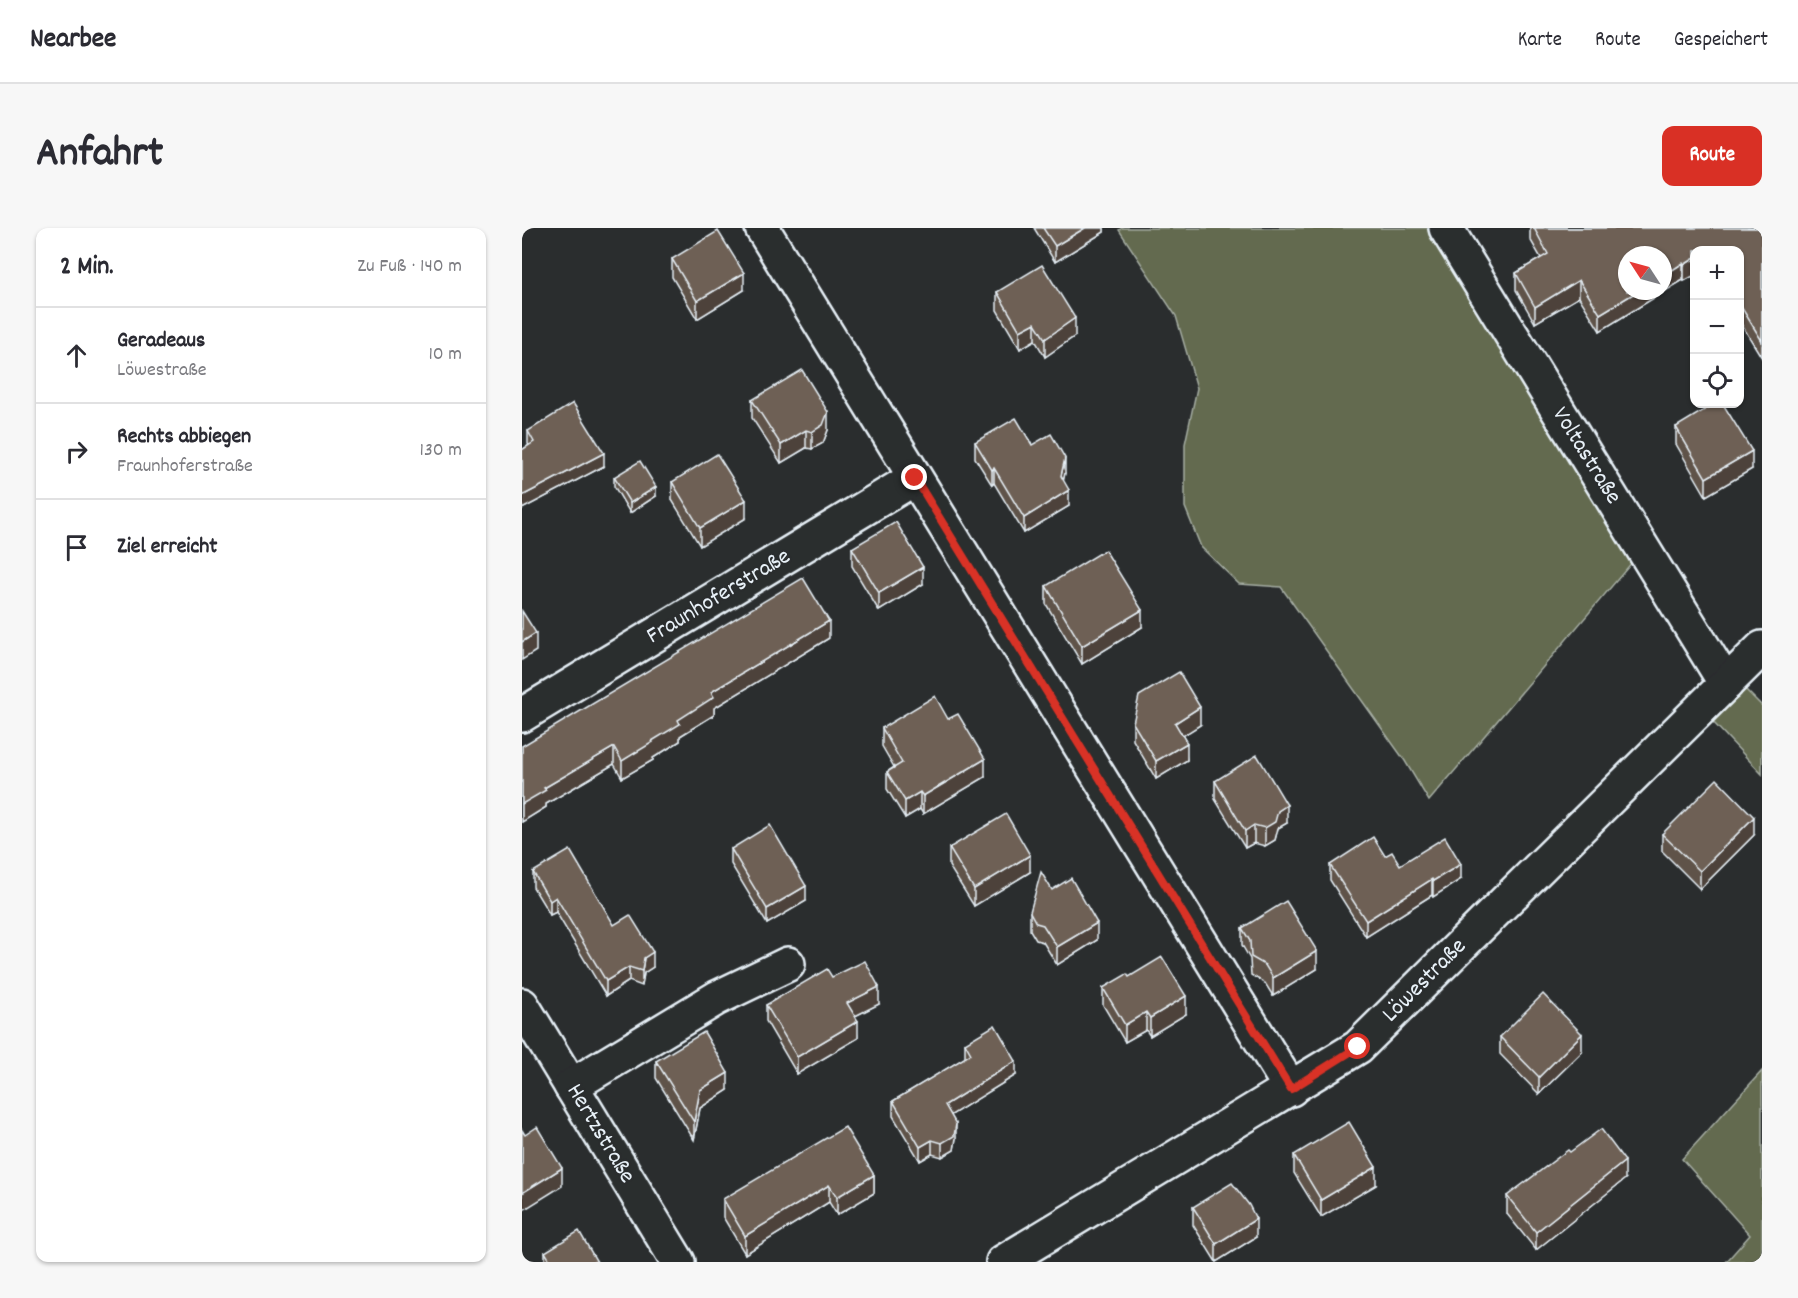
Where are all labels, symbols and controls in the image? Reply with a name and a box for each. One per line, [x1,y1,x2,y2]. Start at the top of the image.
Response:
text: Nearbee [30,21,116,61]
text: Karte [1518,26,1562,56]
text: Route [1595,26,1641,56]
text: Gespeichert [1674,26,1768,56]
text: Anfahrt [36,126,163,186]
button: Route [1662,126,1762,186]
north arrow [1618,246,1672,300]
map controls [1690,246,1744,408]
button: + [1690,246,1744,300]
text: 2 Min. [60,249,114,286]
text: Zu Fuß · 140 m [357,253,462,281]
button: − [1690,300,1744,354]
text: Geradeaus [117,326,205,357]
icon: ahead [60,339,93,372]
text: 10 m [428,341,462,369]
button: locate [1690,354,1744,408]
text: Löwestraße [117,357,207,385]
street label: Voltastraße [1543,401,1629,511]
text: Rechts abbiegen [117,422,251,453]
icon: right [60,435,93,468]
text: 130 m [420,437,462,465]
text: Fraunhoferstraße [117,453,253,481]
route end [901,464,927,490]
icon: arrive [60,531,93,564]
text: Ziel erreicht [117,532,217,563]
street label: Fraunhoferstraße [640,540,798,654]
street label: Löwestraße [1375,931,1475,1031]
route start [1344,1033,1370,1059]
street label: Hertzstraße [557,1078,643,1190]

